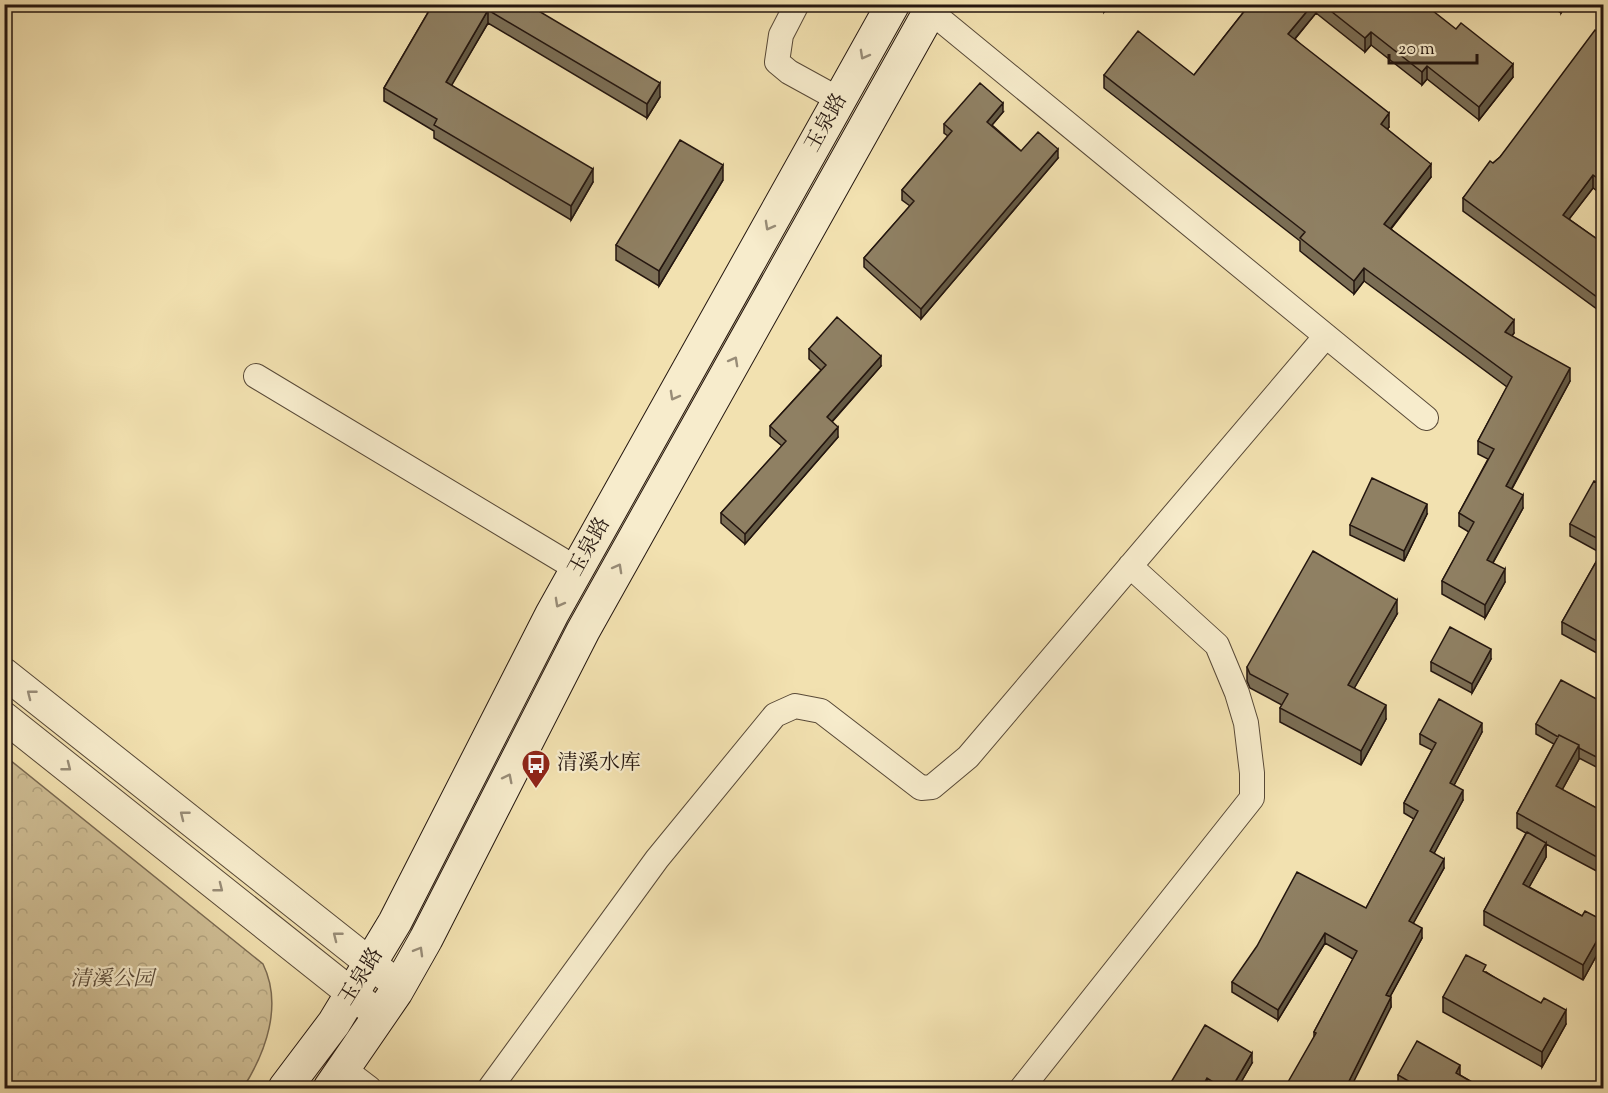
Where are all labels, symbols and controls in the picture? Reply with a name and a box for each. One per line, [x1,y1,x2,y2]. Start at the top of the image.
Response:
scale bar [1389,27,1478,65]
text: 20 m [1398,37,1435,63]
one-way arrow [860,49,871,60]
street label: 玉泉路 [799,88,855,158]
one-way arrow [765,219,776,230]
one-way arrow [727,357,738,368]
one-way arrow [670,390,681,400]
street label: 玉泉路 [562,512,618,582]
one-way arrow [611,564,622,575]
one-way arrow [555,597,566,607]
one-way arrow [27,690,38,701]
bus stop icon: 清溪水库 [520,748,552,790]
place label: 清溪水库 [557,749,641,779]
one-way arrow [60,759,71,770]
one-way arrow [501,774,512,785]
one-way arrow [180,812,191,823]
one-way arrow [213,881,224,892]
one-way arrow [332,933,343,944]
street label: 玉泉路 [333,942,391,1012]
one-way arrow [412,947,423,958]
park label: 清溪公园 [70,965,157,995]

